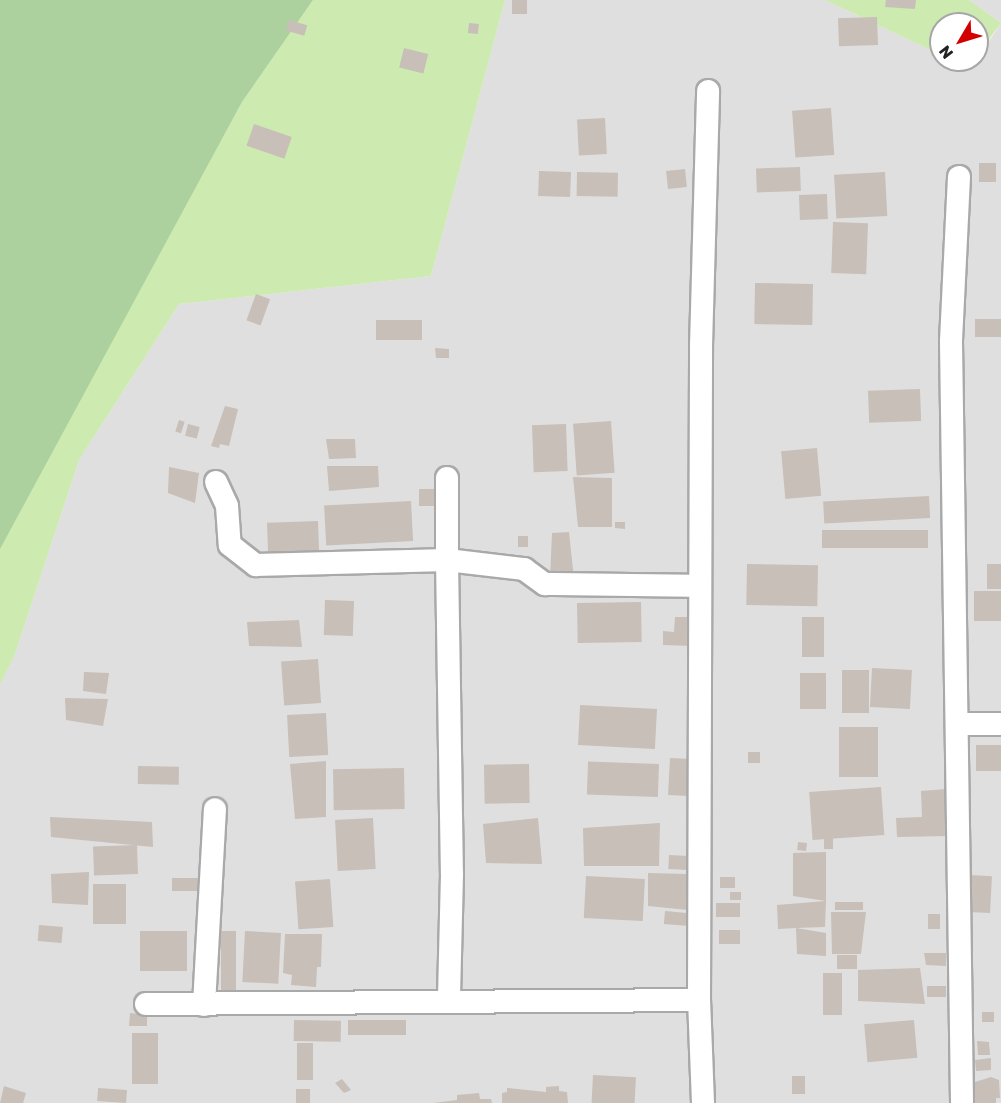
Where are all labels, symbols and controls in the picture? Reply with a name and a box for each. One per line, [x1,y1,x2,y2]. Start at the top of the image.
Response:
north arrow [929,12,989,72]
text: N [935,42,957,63]

